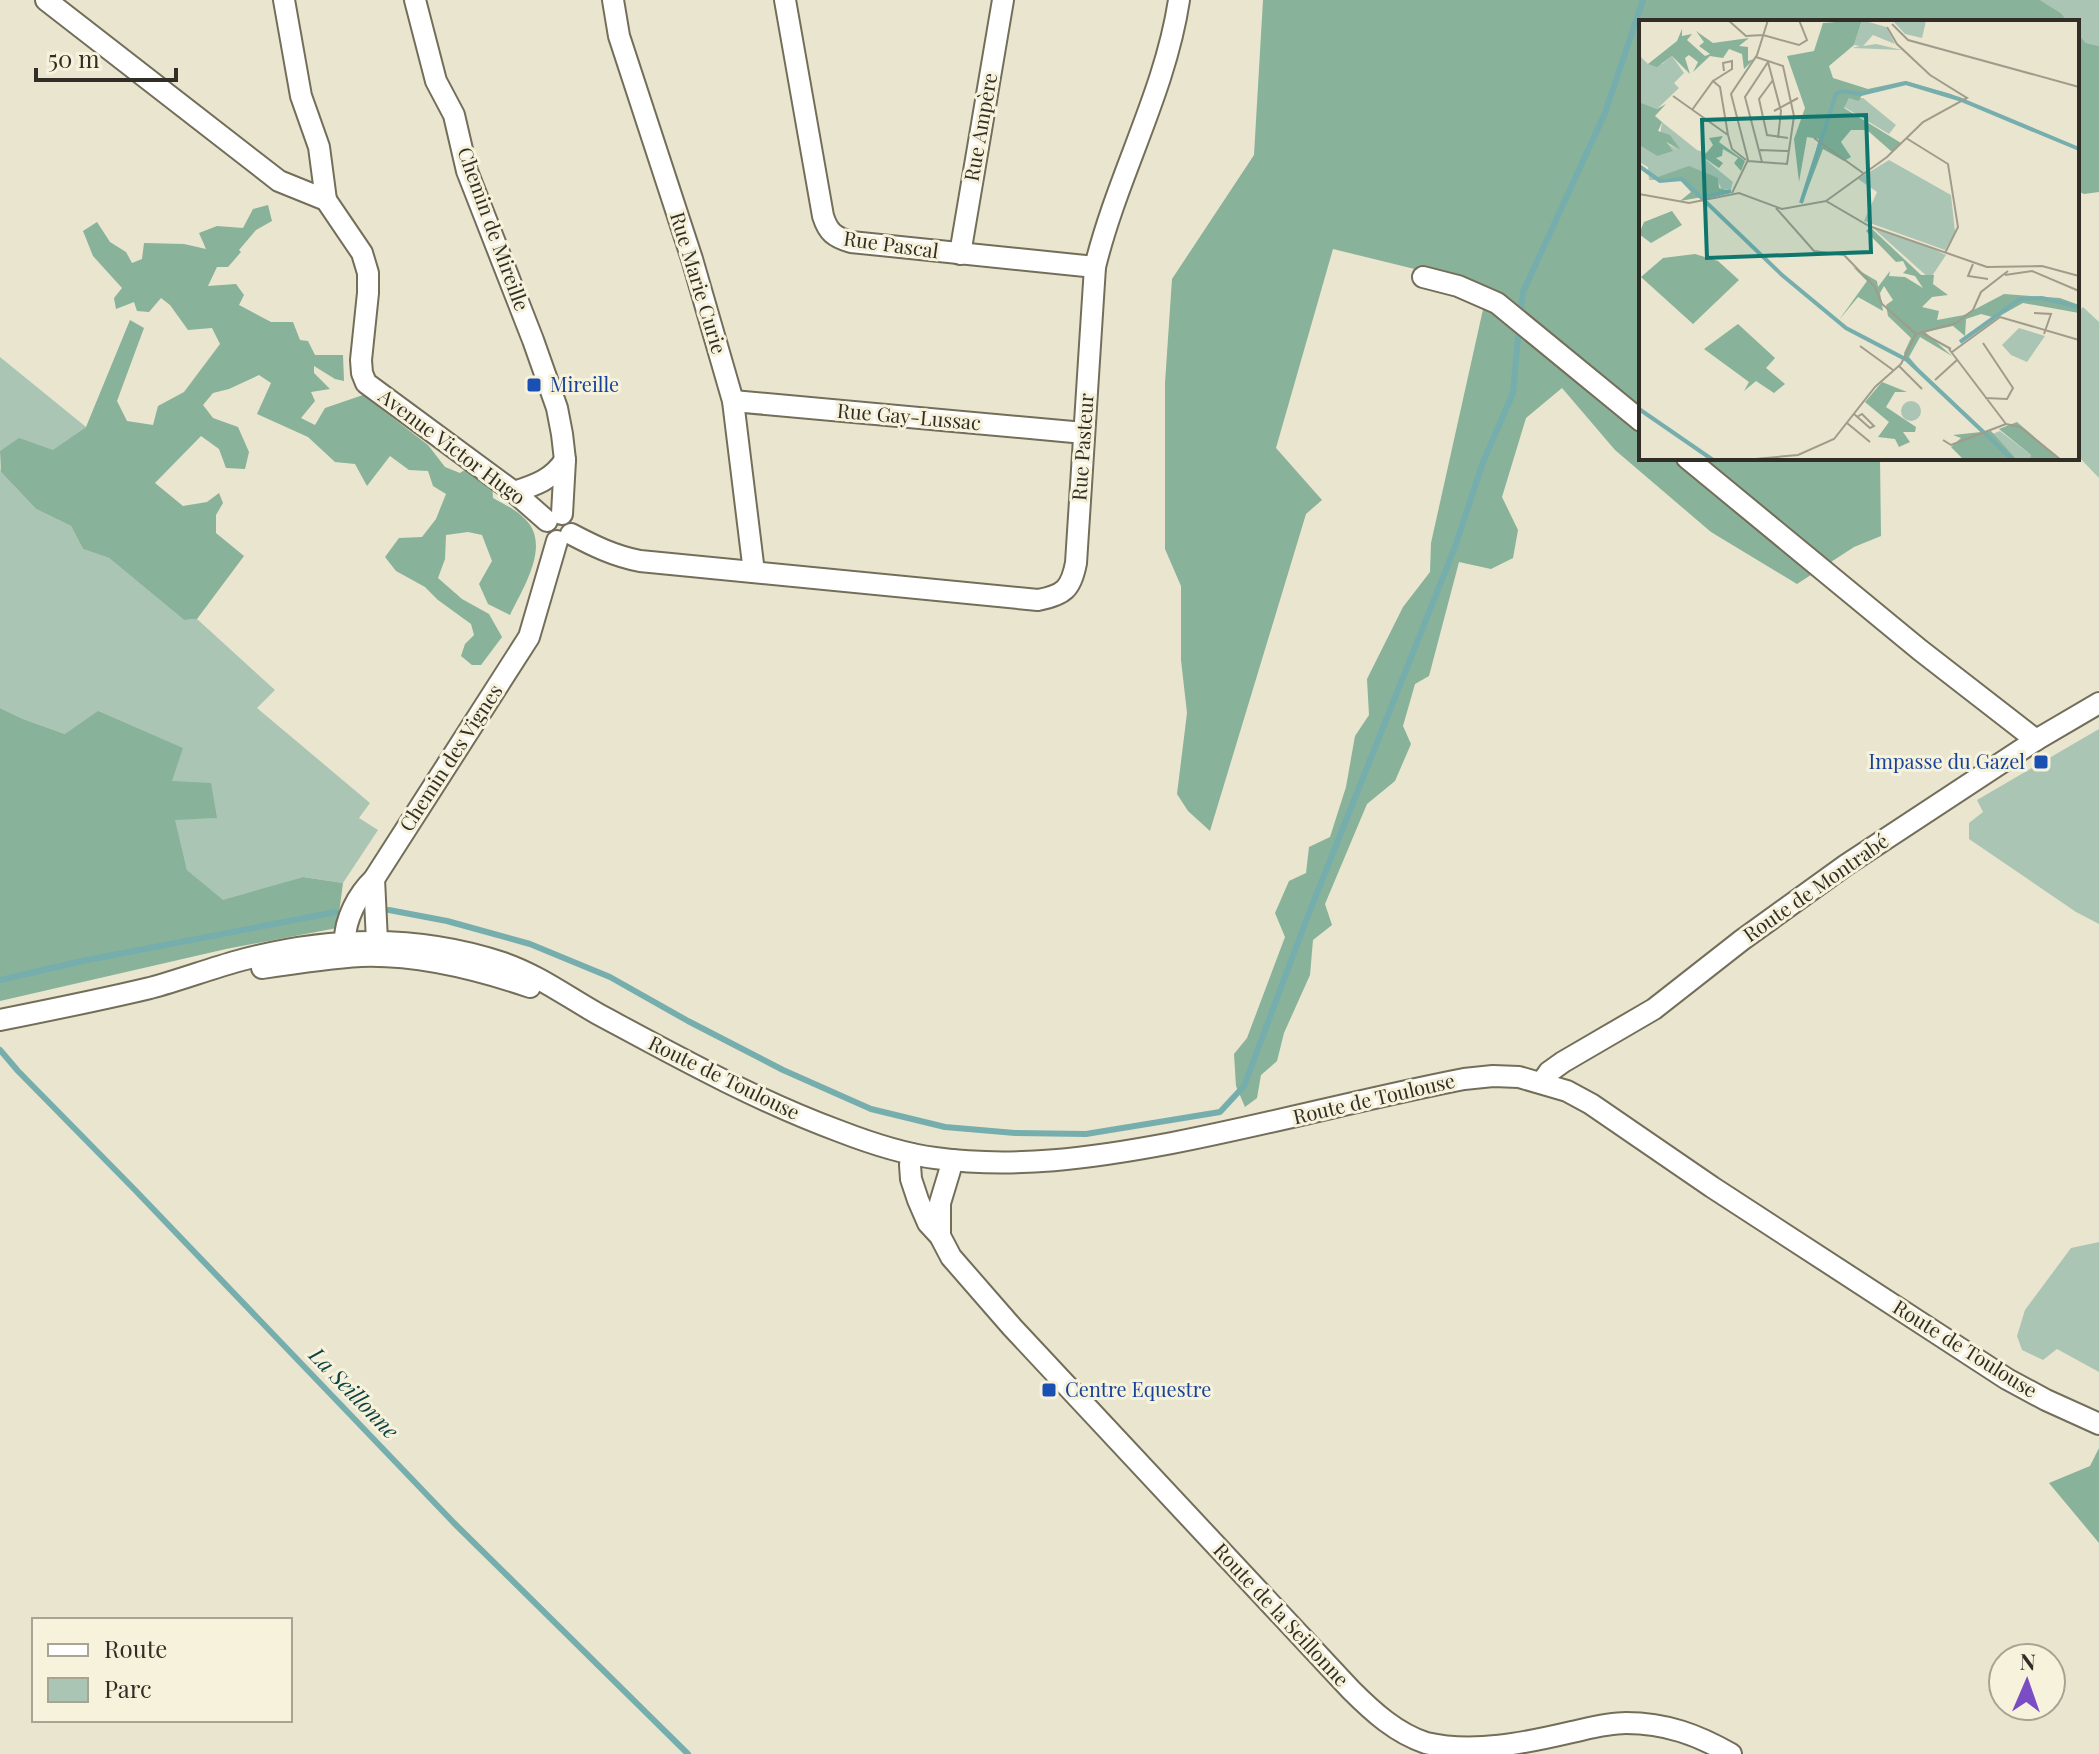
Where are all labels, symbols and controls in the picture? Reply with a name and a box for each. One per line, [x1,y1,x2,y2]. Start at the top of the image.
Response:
inset map [1639,20,2079,460]
scale bar [36,32,176,82]
text: 50 m [48,42,100,74]
street label: Rue Ampère [957,70,1002,183]
street label: Chemin de Mireille [452,143,537,314]
street label: Rue Marie Curie [665,208,734,357]
street label: Rue Pascal [842,223,941,264]
place label: Mireille [550,370,619,397]
marker: Mireille [525,376,543,394]
street label: Avenue Victor Hugo [373,381,532,510]
street label: Rue Pasteur [1064,392,1099,502]
street label: Rue Gay-Lussac [836,396,982,435]
street label: Chemin des Vignes [392,678,508,836]
place label: Impasse du Gazel [1868,747,2025,774]
marker: Impasse du Gazel [2032,753,2050,771]
street label: Route de Montrabé [1737,826,1893,947]
street label: Route de Toulouse [644,1028,805,1125]
street label: Route de Toulouse [1290,1066,1457,1129]
street label: Route de Toulouse [1889,1292,2043,1403]
water label: La Seillonne [303,1339,406,1445]
place label: Centre Equestre [1065,1375,1211,1402]
marker: Centre Equestre [1040,1381,1058,1399]
street label: Route de la Seillonne [1208,1536,1356,1692]
legend [32,1618,292,1722]
text: Route [104,1632,167,1664]
north arrow [1987,1642,2067,1722]
text: N [2019,1646,2036,1676]
text: Parc [104,1672,152,1704]

